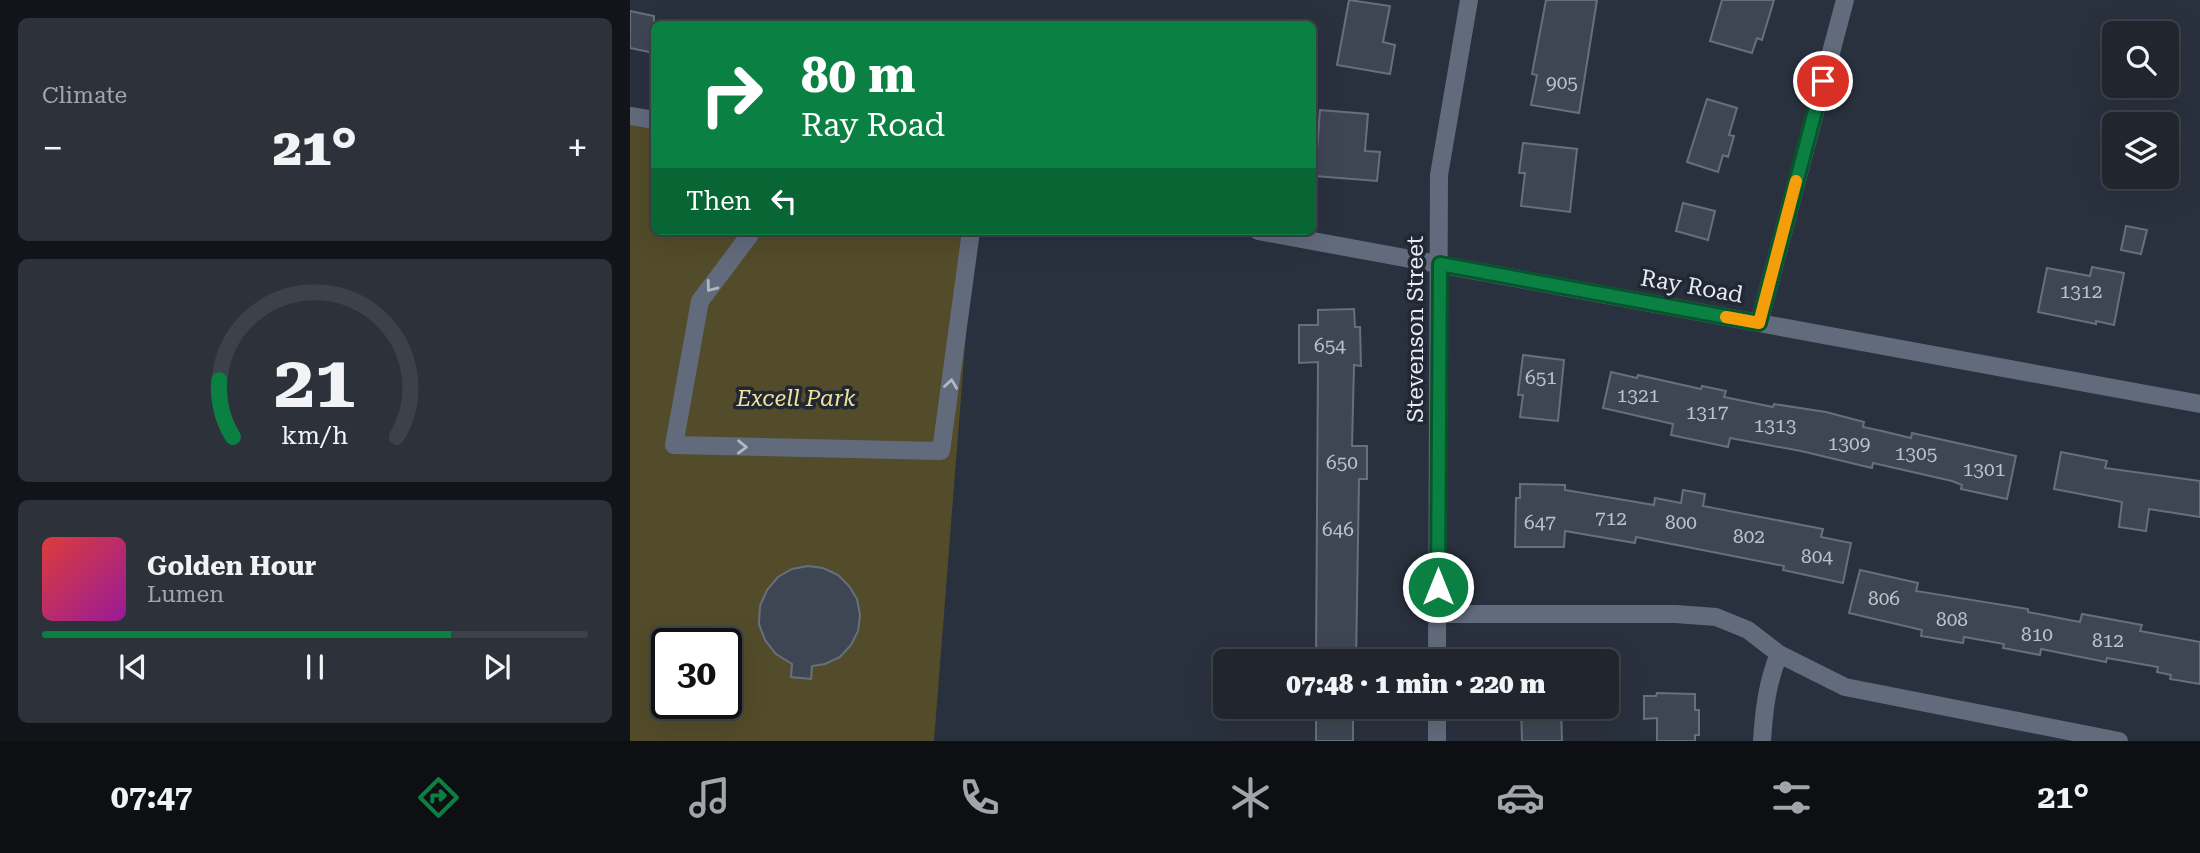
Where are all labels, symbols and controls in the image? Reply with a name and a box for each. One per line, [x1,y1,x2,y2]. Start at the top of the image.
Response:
map controls [2102,21,2179,189]
button: search [2102,21,2179,98]
text: 80 m [801,47,916,104]
icon: right [686,49,777,140]
pin [1793,51,1853,111]
icon: arrive [1804,62,1842,100]
house number: 905 [1546,71,1578,94]
text: Climate [42,82,127,109]
text: Ray Road [801,106,945,144]
button: layers [2102,112,2179,189]
text: 21° [273,117,357,178]
text: − [42,126,63,170]
text: + [567,126,588,170]
icon: left [765,182,803,220]
text: Then [686,186,751,216]
street label: Stevenson Street [1402,235,1429,422]
street label: Ray Road [1639,264,1746,309]
one-way arrow [707,279,720,291]
house number: 1312 [2060,280,2102,303]
house number: 654 [1314,334,1346,357]
text: 21 [274,340,356,425]
house number: 651 [1525,366,1557,389]
one-way arrow [943,378,958,389]
house number: 1321 [1617,384,1659,407]
park label: Excell Park [735,385,856,412]
house number: 1317 [1686,401,1729,424]
house number: 1313 [1754,414,1796,437]
text: km/h [282,420,348,449]
house number: 1309 [1828,432,1870,455]
one-way arrow [737,439,748,455]
house number: 1305 [1895,442,1937,465]
house number: 650 [1326,451,1358,474]
house number: 1301 [1963,458,2005,481]
house number: 712 [1595,507,1627,530]
house number: 647 [1524,511,1556,534]
house number: 800 [1665,511,1697,534]
house number: 646 [1322,518,1354,541]
house number: 802 [1733,525,1765,548]
house number: 804 [1801,545,1833,568]
position arrow [1401,550,1475,624]
text: Golden Hour [147,551,316,581]
text: Lumen [147,581,224,608]
house number: 806 [1868,587,1900,610]
house number: 808 [1936,608,1968,631]
house number: 810 [2021,623,2053,646]
speed limit sign: 30 [651,628,742,719]
house number: 812 [2092,629,2124,652]
icon: previous [114,648,152,686]
icon: pause [296,648,334,686]
icon: next [478,648,516,686]
text: 07:48 · 1 min · 220 m [1286,669,1546,699]
icon: directions [414,773,463,822]
icon: music [685,773,734,822]
icon: phone [955,773,1004,822]
icon: climate [1226,773,1275,822]
icon: car [1496,773,1545,822]
icon: filters [1767,773,1816,822]
text: 07:47 [111,778,192,816]
text: 21° [2037,778,2089,816]

